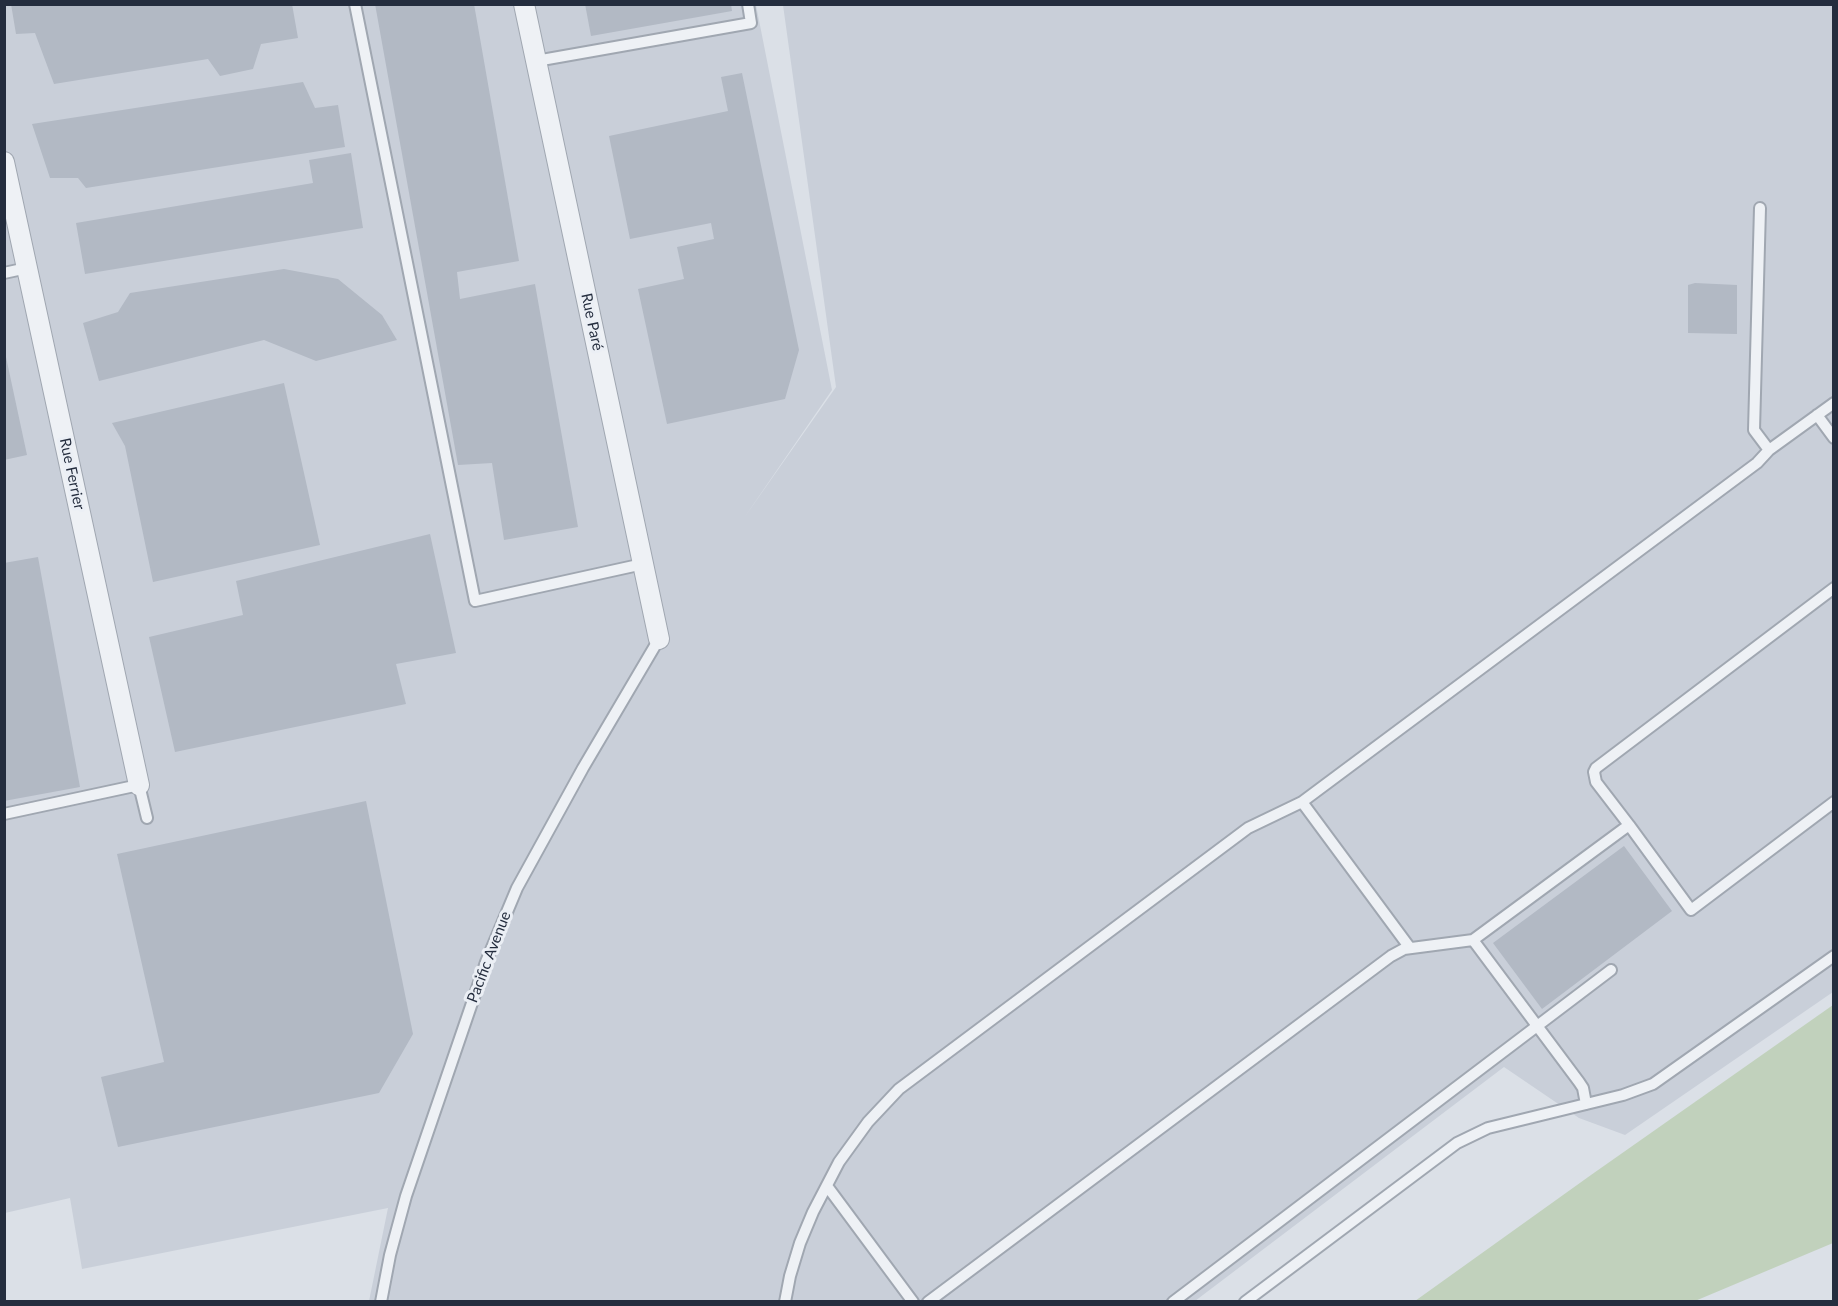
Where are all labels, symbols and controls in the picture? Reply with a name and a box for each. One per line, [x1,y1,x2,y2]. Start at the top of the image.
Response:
street label: Rue Paré [577,292,607,352]
street label: Rue Ferrier [56,436,88,512]
street label: Pacific Avenue [463,909,515,1005]

